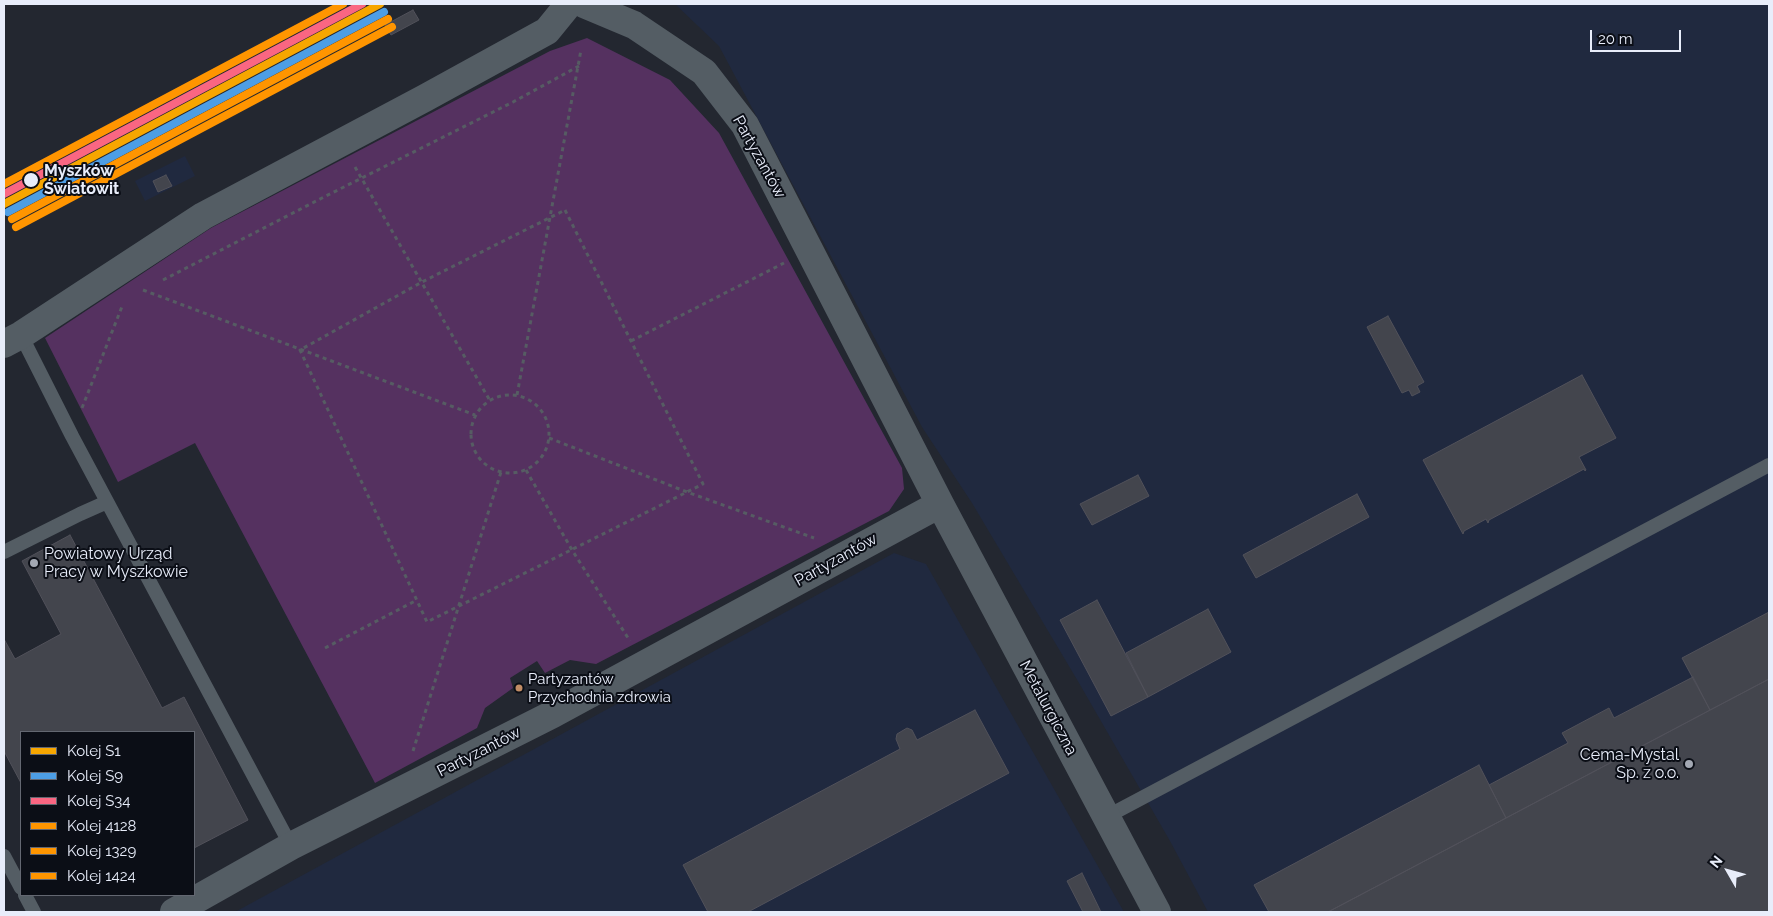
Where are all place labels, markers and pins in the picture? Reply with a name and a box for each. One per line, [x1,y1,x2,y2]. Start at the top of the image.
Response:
place label: Myszków Światowit [44,161,119,199]
marker: Myszków Światowit [22,171,40,189]
place label: Powiatowy Urząd Pracy w Myszkowie [44,544,188,582]
marker: Powiatowy Urząd Pracy w Myszkowie [28,557,40,569]
place label: Partyzantów Przychodnia zdrowia [528,670,671,705]
marker: Partyzantów Przychodnia zdrowia [514,683,524,693]
place label: Cema-Mystal Sp. z o.o. [1580,745,1679,783]
marker: Cema-Mystal Sp. z o.o. [1683,758,1695,770]

